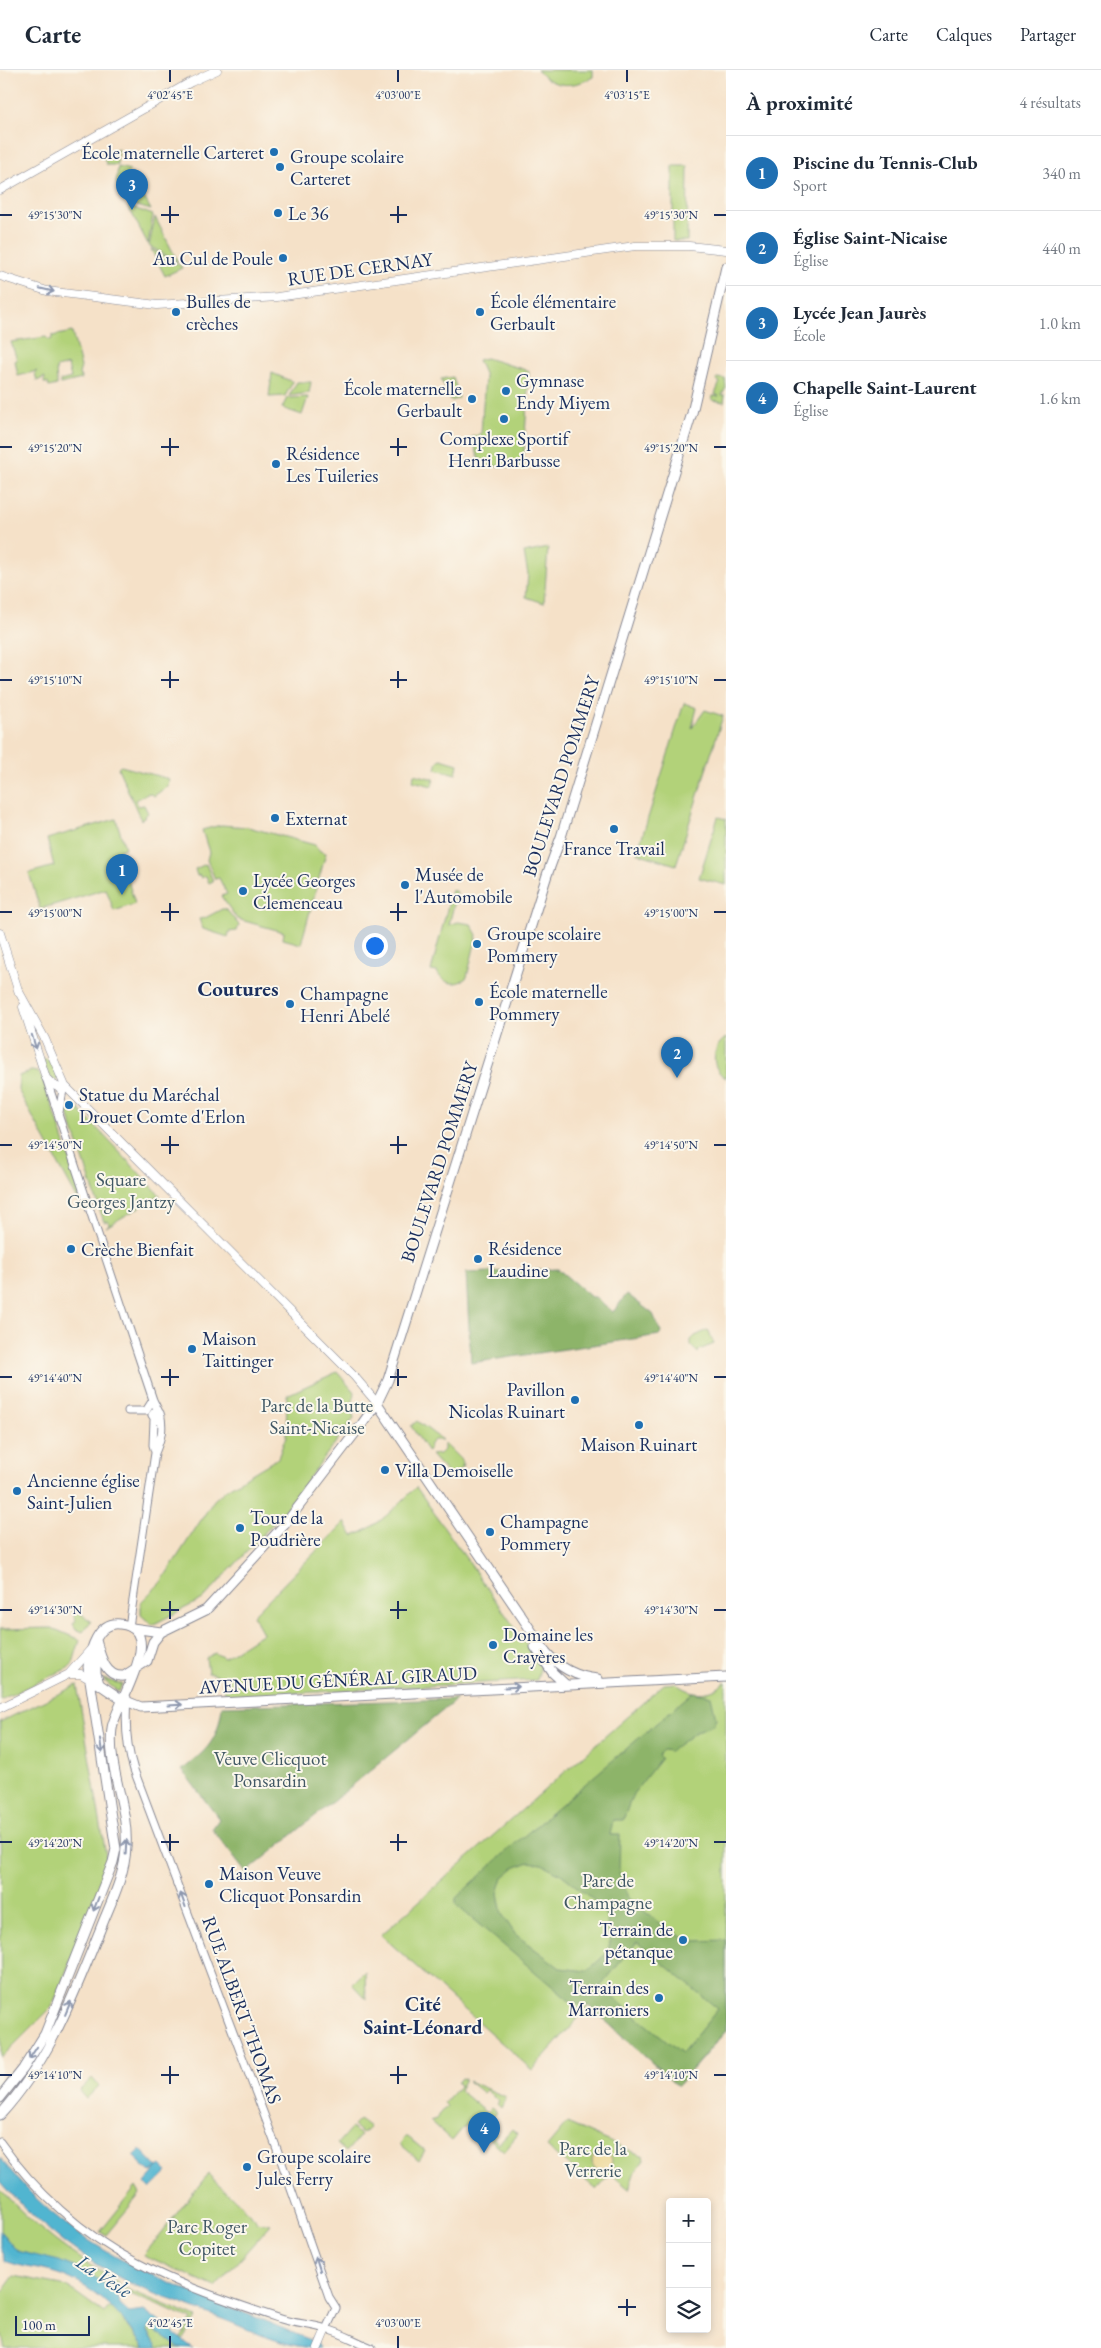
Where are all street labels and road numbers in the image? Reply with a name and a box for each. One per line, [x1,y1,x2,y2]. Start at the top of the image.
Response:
street label: RUE DE CERNAY [286,246,435,292]
street label: BOULEVARD POMMERY [517,672,606,880]
street label: BOULEVARD POMMERY [395,1058,484,1266]
street label: AVENUE DU GÉNÉRAL GIRAUD [197,1660,478,1700]
street label: RUE ALBERT THOMAS [196,1913,288,2107]

